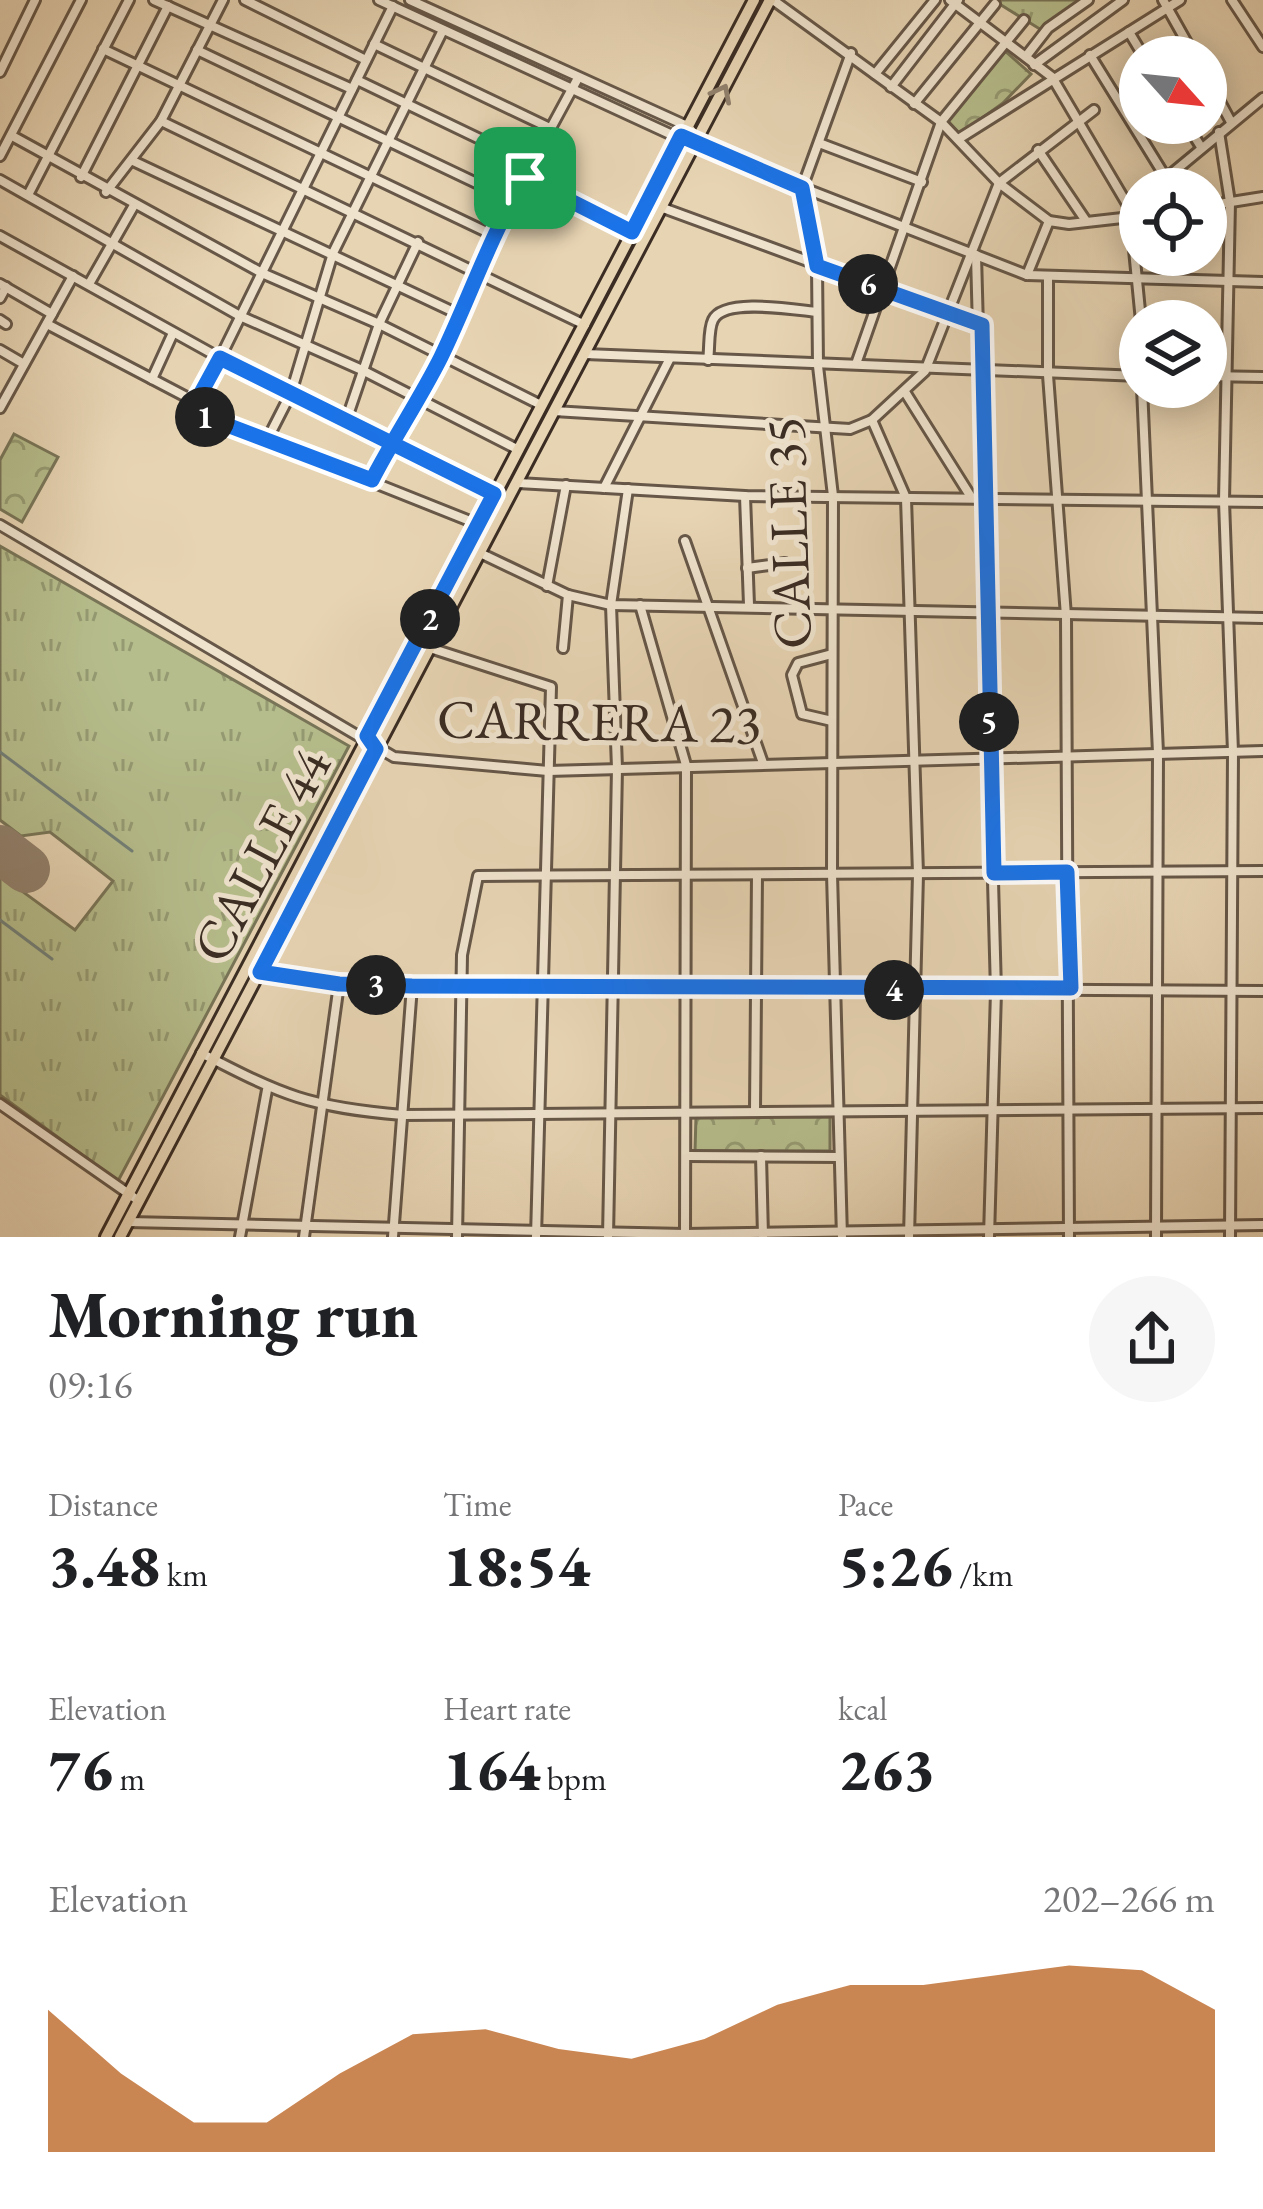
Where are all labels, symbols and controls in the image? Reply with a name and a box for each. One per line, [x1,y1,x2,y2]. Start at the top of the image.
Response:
north arrow [1119,36,1227,144]
map controls [1119,36,1227,408]
one-way arrow [708,84,732,105]
pin [474,127,576,229]
icon: arrive [492,145,558,211]
button: locate [1119,168,1227,276]
pin: 6 [838,254,898,314]
text: 6 [859,262,877,305]
button: layers [1119,300,1227,408]
pin: 1 [175,387,235,447]
text: 1 [196,395,214,438]
street label: CALLE 35 [749,416,827,650]
pin: 2 [400,589,460,649]
text: 2 [421,597,439,640]
street label: CARRERA 23 [436,683,762,759]
pin: 5 [959,692,1019,752]
text: 5 [980,700,998,743]
street label: CALLE 44 [176,735,347,974]
pin: 3 [346,955,406,1015]
pin: 4 [864,960,924,1020]
text: 3 [367,963,385,1006]
text: 4 [885,968,903,1011]
text: Morning run [48,1271,418,1357]
button: share [1089,1276,1215,1402]
text: 09:16 [48,1359,133,1410]
text: Distance [48,1483,158,1526]
text: Time [443,1483,512,1526]
text: Pace [838,1483,893,1526]
text: 3.48 [48,1526,160,1604]
text: 18:54 [443,1526,590,1604]
text: 5:26 [838,1526,953,1604]
text: km [160,1553,208,1596]
text: /km [953,1553,1013,1596]
text: Elevation [48,1687,167,1730]
text: Heart rate [443,1687,571,1730]
text: kcal [838,1687,888,1730]
text: 76 [48,1730,113,1808]
text: 164 [443,1730,540,1808]
text: 263 [838,1730,935,1808]
text: m [113,1757,145,1800]
text: bpm [540,1757,607,1800]
text: Elevation [48,1873,188,1924]
text: 202–266 m [1043,1873,1215,1924]

